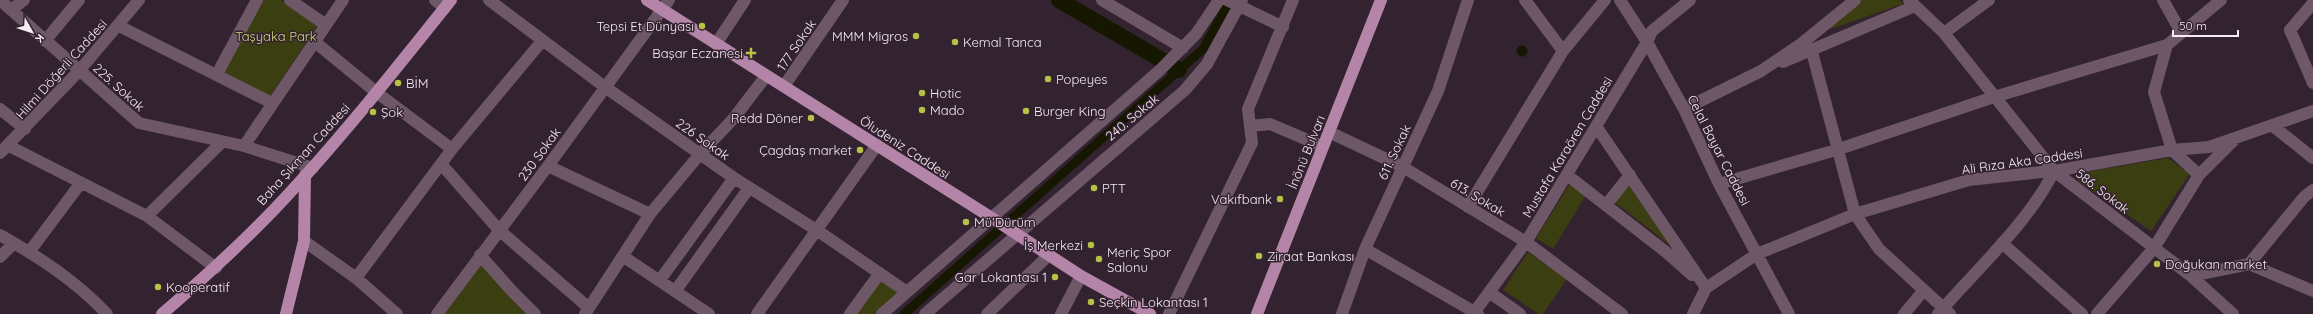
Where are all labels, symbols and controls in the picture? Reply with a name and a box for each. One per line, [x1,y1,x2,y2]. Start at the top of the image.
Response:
north arrow [12,12,52,52]
scale bar [2173,12,2238,38]
street label: Hilmi Döğerli Caddesi [12,16,110,122]
street label: 177 Sokak [773,16,819,74]
place label: Tepsi Et Dünyası [596,18,694,34]
text: 50 m [2179,18,2207,33]
marker: Tepsi Et Dünyası [697,21,707,31]
park label: Taşyaka Park [235,28,317,44]
place label: MMM Migros [832,28,908,44]
text: K [32,31,47,46]
marker: MMM Migros [911,31,921,41]
place label: Kemal Tanca [963,34,1042,50]
marker: Kemal Tanca [950,37,960,47]
place label: Başar Eczanesi [652,45,743,61]
marker: Başar Eczanesi [746,48,756,58]
street label: 225. Sokak [90,60,148,114]
place label: Popeyes [1056,71,1107,87]
marker: Popeyes [1043,74,1053,84]
street label: Mustafa Karaören Caddesi [1519,74,1615,220]
place label: BİM [406,75,428,91]
marker: BİM [393,78,403,88]
place label: Hotic [930,85,961,101]
marker: Hotic [917,88,927,98]
street label: 240. Sokak [1102,90,1162,144]
street label: Celal Bayar Caddesi [1684,92,1754,208]
street label: Baha Şıkman Caddesi [253,100,353,208]
place label: Mado [930,102,965,118]
place label: Burger King [1034,103,1106,119]
place label: Şok [381,104,403,120]
marker: Mado [917,105,927,115]
marker: Burger King [1021,106,1031,116]
marker: Şok [368,107,378,117]
place label: Redd Döner [731,110,803,126]
street label: Öludeniz Caddesi [857,112,953,182]
marker: Redd Döner [806,113,816,123]
street label: İnönü Bulvarı [1284,113,1328,191]
street label: 226 Sokak [673,115,733,163]
street label: 611. Sokak [1374,122,1414,182]
street label: 230 Sokak [514,124,564,184]
place label: Çagdaş market [759,142,852,158]
marker: Çagdaş market [855,145,865,155]
street label: Ali Rıza Aka Caddesi [1960,145,2084,177]
street label: 586. Sokak [2073,165,2133,217]
street label: 613. Sokak [1448,174,1508,220]
place label: PTT [1102,180,1126,196]
marker: PTT [1089,183,1099,193]
place label: Vakıfbank [1211,191,1272,207]
marker: Vakıfbank [1275,194,1285,204]
place label: Mü’Dürüm [974,214,1036,230]
marker: Mü’Dürüm [961,217,971,227]
place label: İş Merkezi [1024,237,1083,253]
marker: İş Merkezi [1086,240,1096,250]
place label: Meriç Spor Salonu [1107,244,1171,275]
place label: Ziraat Bankası [1267,248,1354,264]
marker: Ziraat Bankası [1254,251,1264,261]
marker: Meriç Spor Salonu [1094,254,1104,264]
place label: Doğukan market [2165,256,2267,272]
marker: Doğukan market [2152,259,2162,269]
place label: Gar Lokantası 1 [955,269,1047,285]
marker: Gar Lokantası 1 [1050,272,1060,282]
place label: Kooperatif [166,279,230,295]
marker: Kooperatif [153,282,163,292]
place label: Seçkin Lokantası 1 [1099,294,1208,310]
marker: Seçkin Lokantası 1 [1086,297,1096,307]

